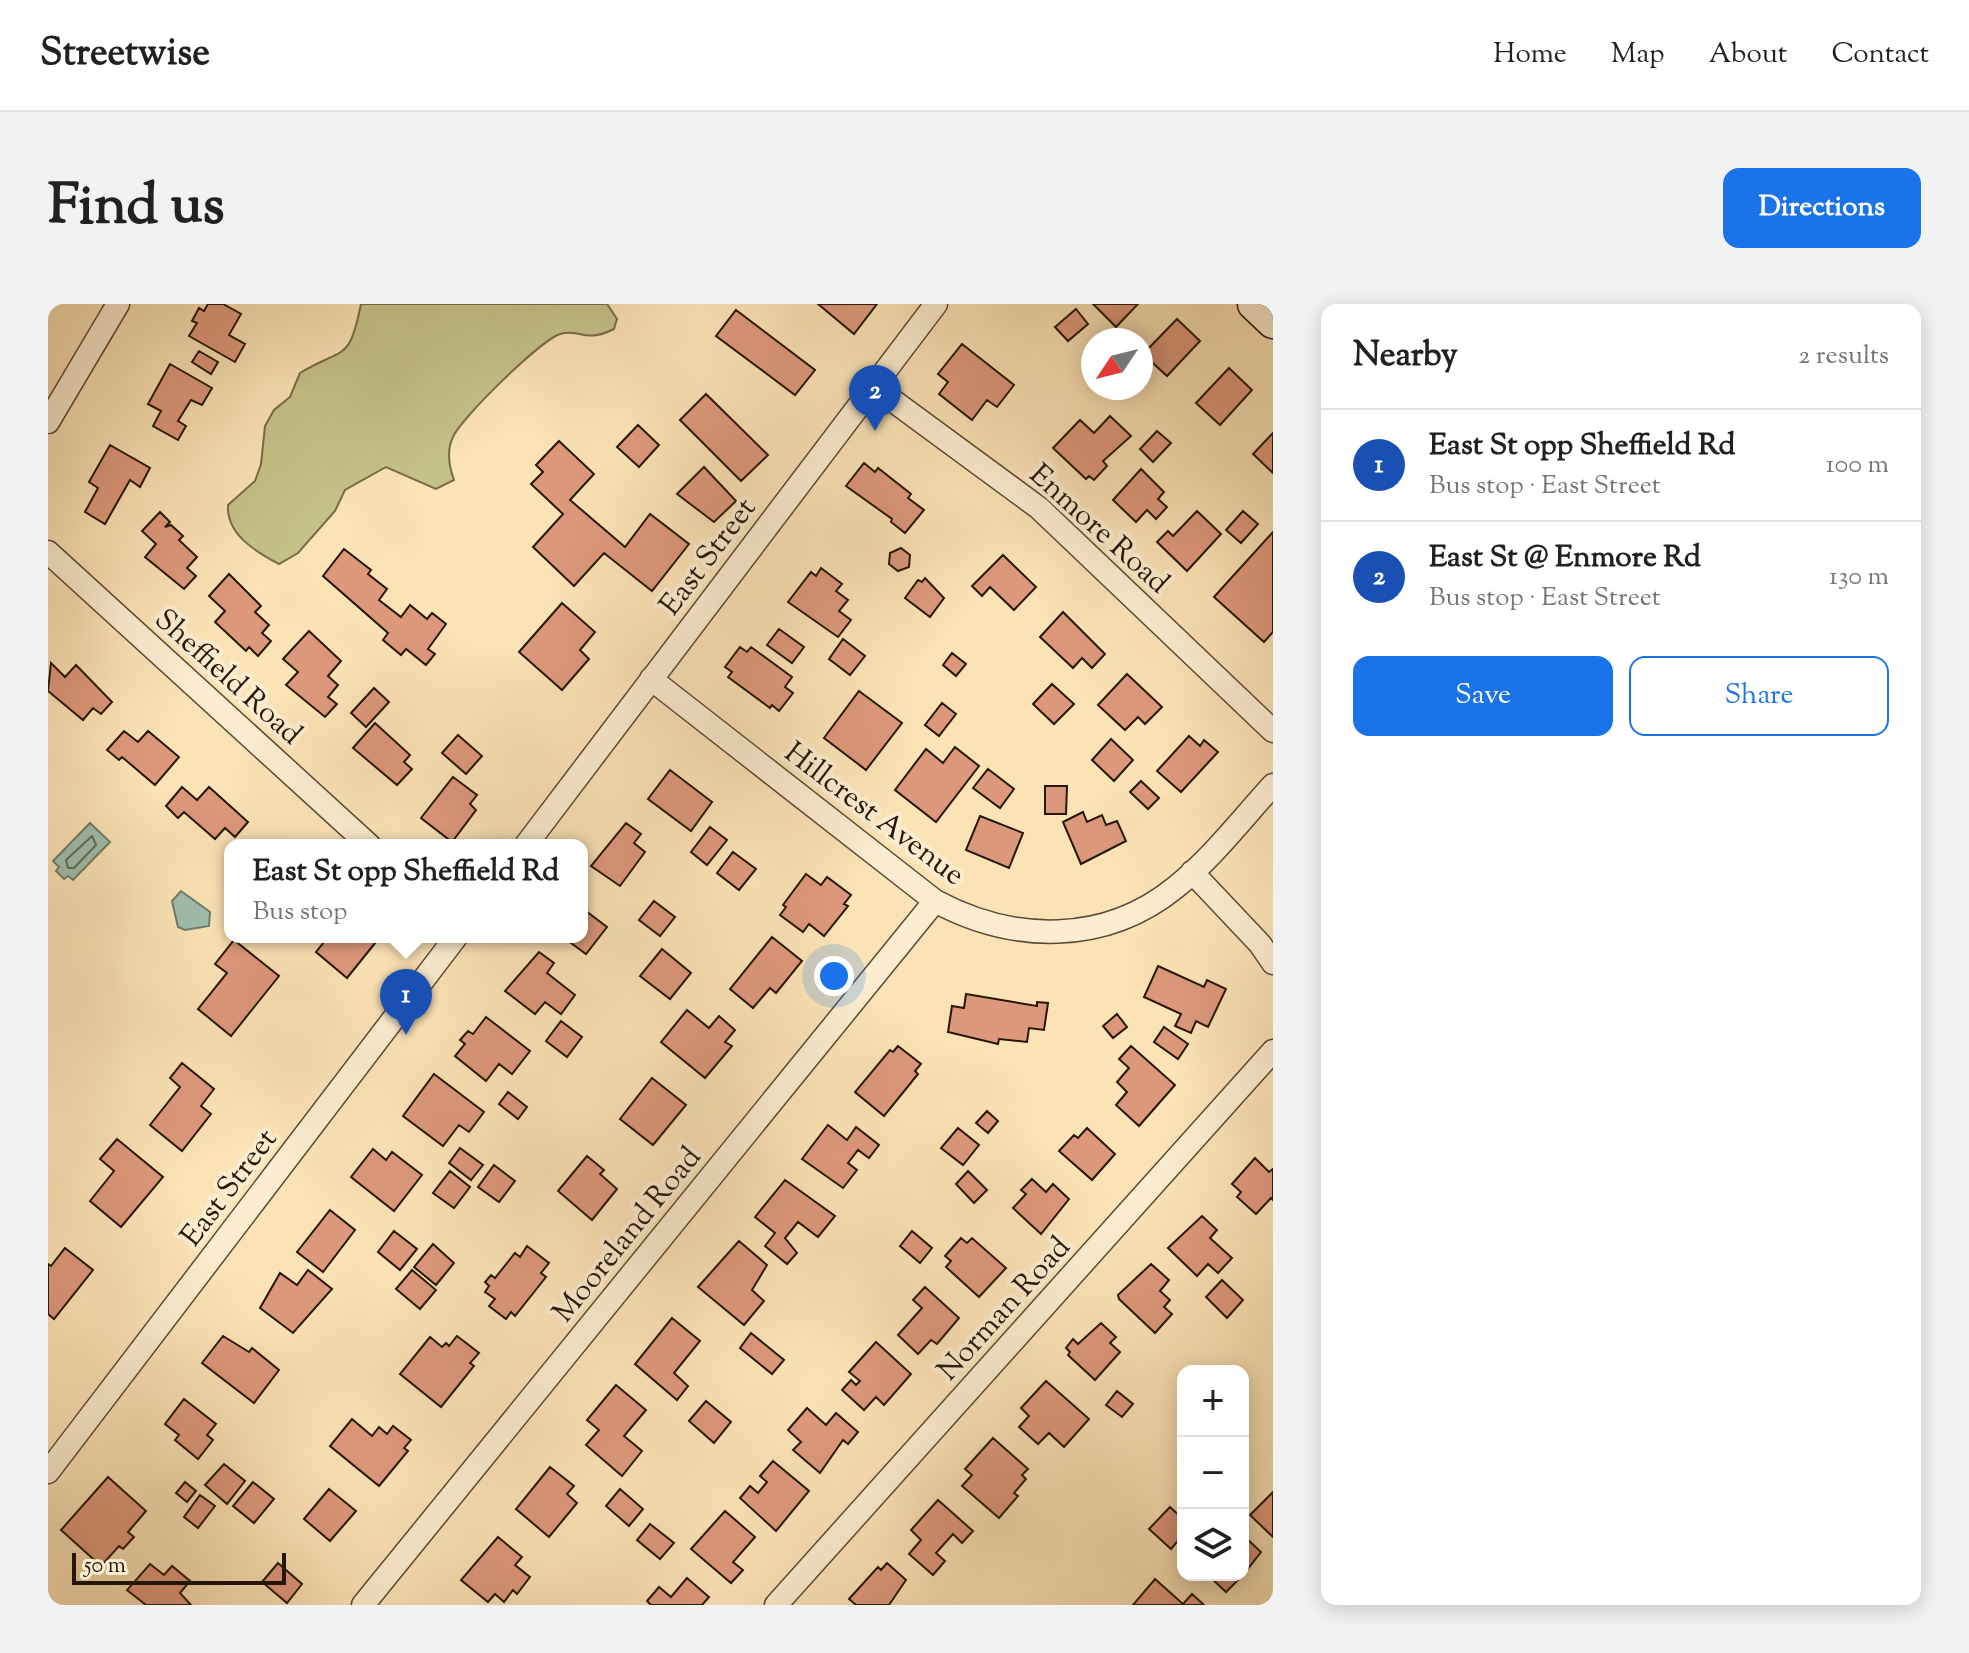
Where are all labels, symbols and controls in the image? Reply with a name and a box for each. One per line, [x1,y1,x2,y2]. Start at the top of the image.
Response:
text: Streetwise [40,28,210,82]
text: Home [1493,35,1567,75]
text: Map [1611,35,1665,75]
text: About [1709,35,1787,75]
text: Contact [1831,35,1929,75]
text: Find us [48,168,224,249]
button: Directions [1723,168,1921,248]
north arrow [1081,328,1153,400]
text: Nearby [1353,332,1458,381]
text: 2 results [1798,338,1889,375]
pin: 2 [849,365,901,431]
text: East St opp Sheffield Rd [1429,425,1736,468]
text: 1 [1375,447,1383,484]
text: 100 m [1826,447,1889,484]
street label: Enmore Road [1019,455,1178,605]
text: Bus stop · East Street [1429,468,1661,505]
street label: East Street [650,490,768,625]
text: East St @ Enmore Rd [1429,537,1701,580]
text: 2 [1373,559,1385,596]
text: 130 m [1829,559,1889,596]
text: Bus stop · East Street [1429,580,1661,617]
street label: Sheffield Road [144,600,311,756]
button: Save [1353,656,1613,736]
button: Share [1629,656,1889,736]
street label: Hillcrest Avenue [774,733,973,897]
popup [224,839,588,943]
text: East St opp Sheffield Rd [253,851,559,894]
text: Bus stop [253,894,347,931]
your location [814,956,854,996]
pin: 1 [380,969,432,1035]
street label: East Street [171,1121,289,1256]
street label: Mooreland Road [543,1138,712,1333]
street label: Norman Road [928,1228,1082,1391]
map controls [1177,1365,1249,1581]
button: + [1177,1365,1249,1437]
button: − [1177,1437,1249,1509]
button: layers [1177,1509,1249,1581]
scale bar [72,1549,286,1585]
text: 50 m [84,1551,126,1583]

